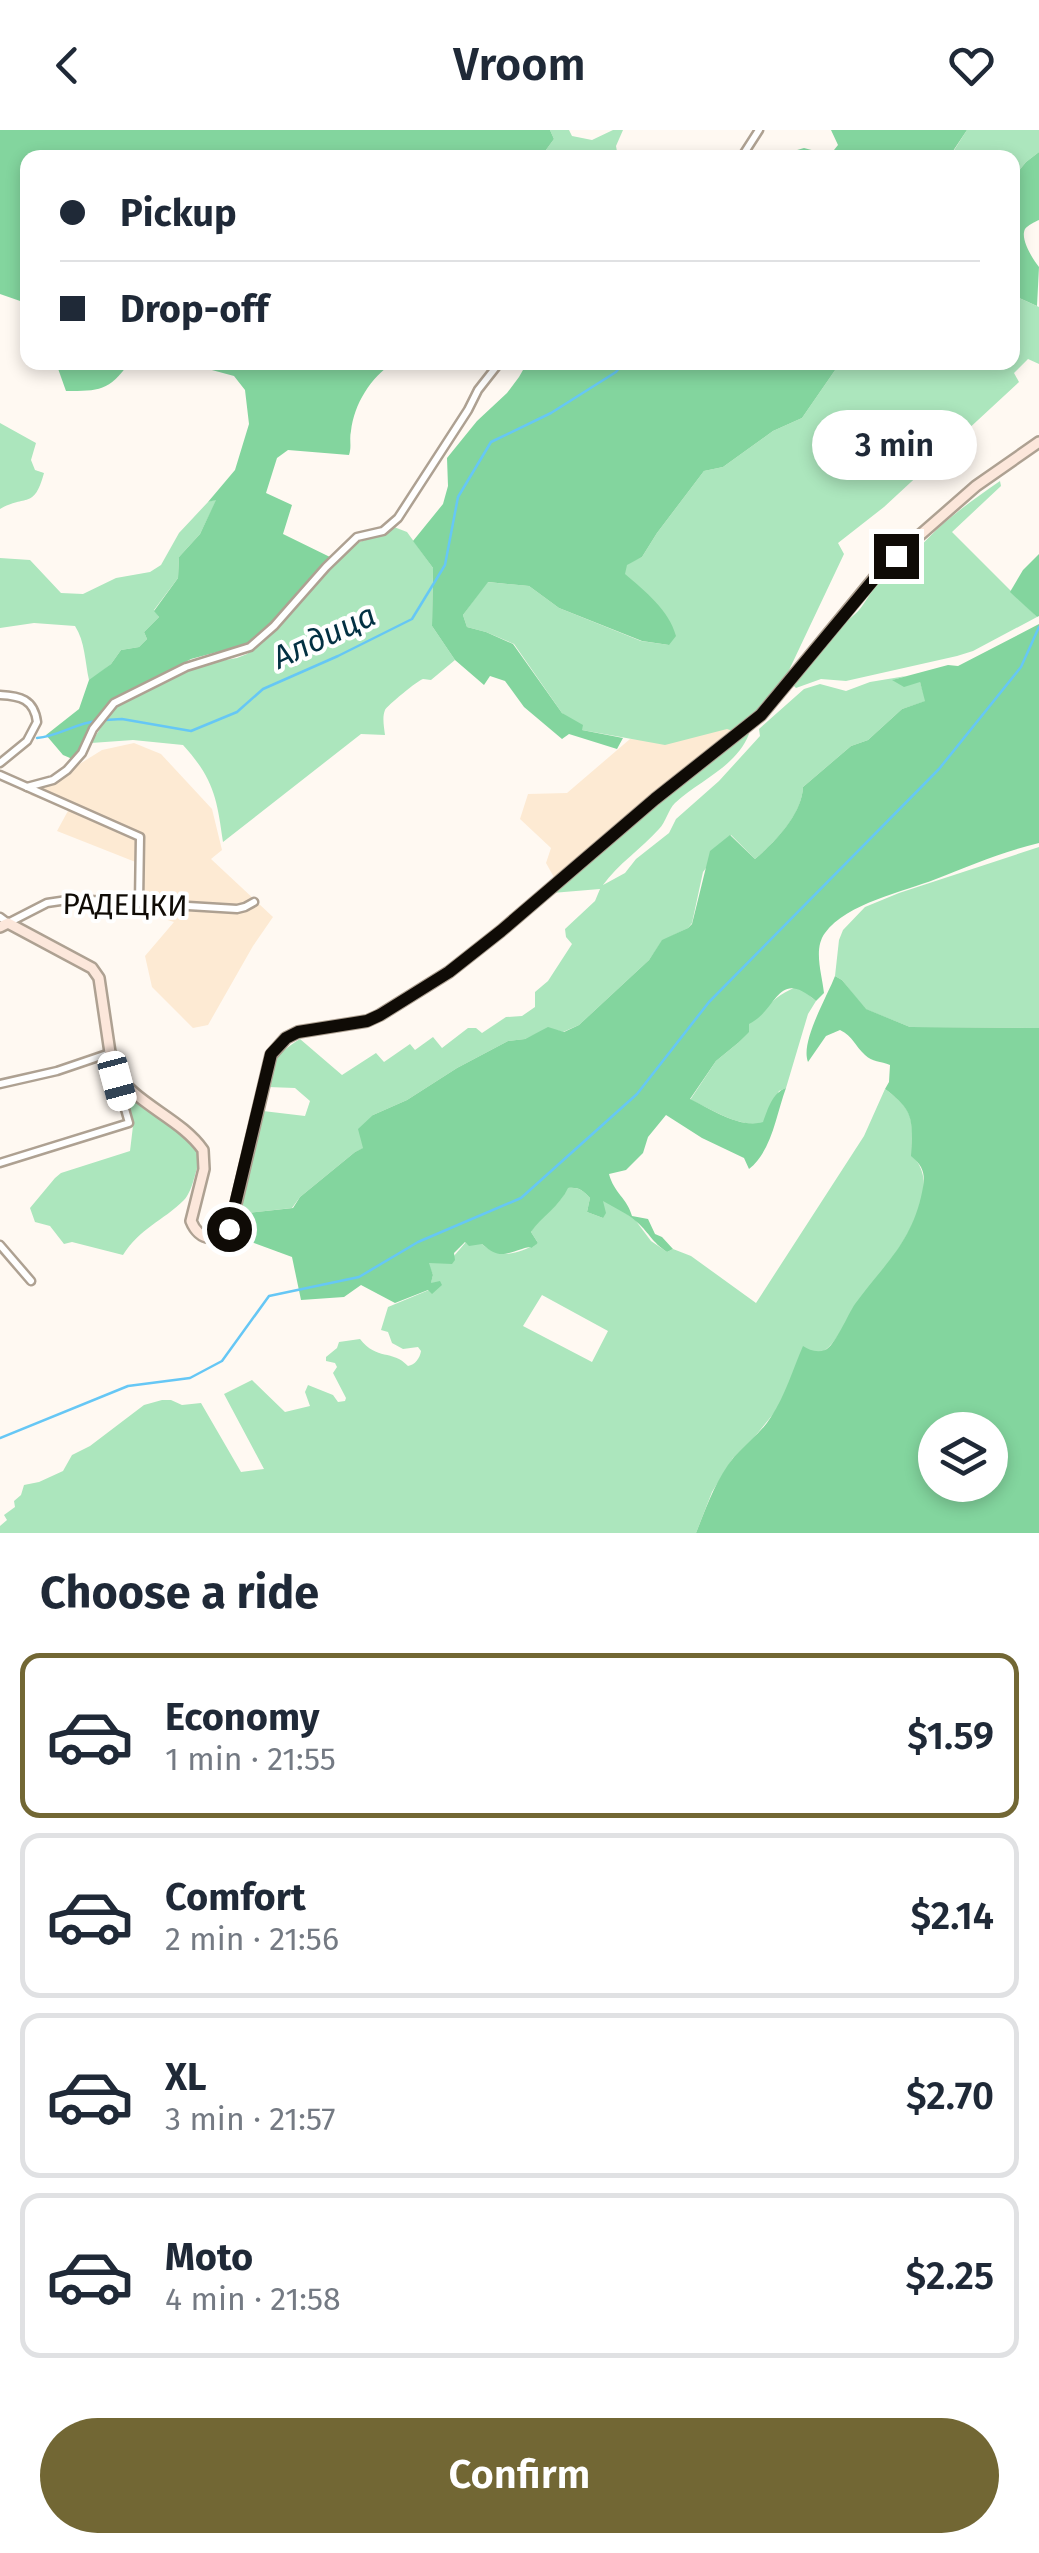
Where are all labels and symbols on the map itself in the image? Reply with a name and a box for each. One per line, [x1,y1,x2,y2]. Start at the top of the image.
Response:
callout: 3 min [814,411,978,481]
route end [874,534,919,579]
water label: Алдица [264,596,382,677]
street label: РАДЕЦКИ [62,886,188,924]
car [95,1048,139,1114]
route start [207,1207,252,1252]

